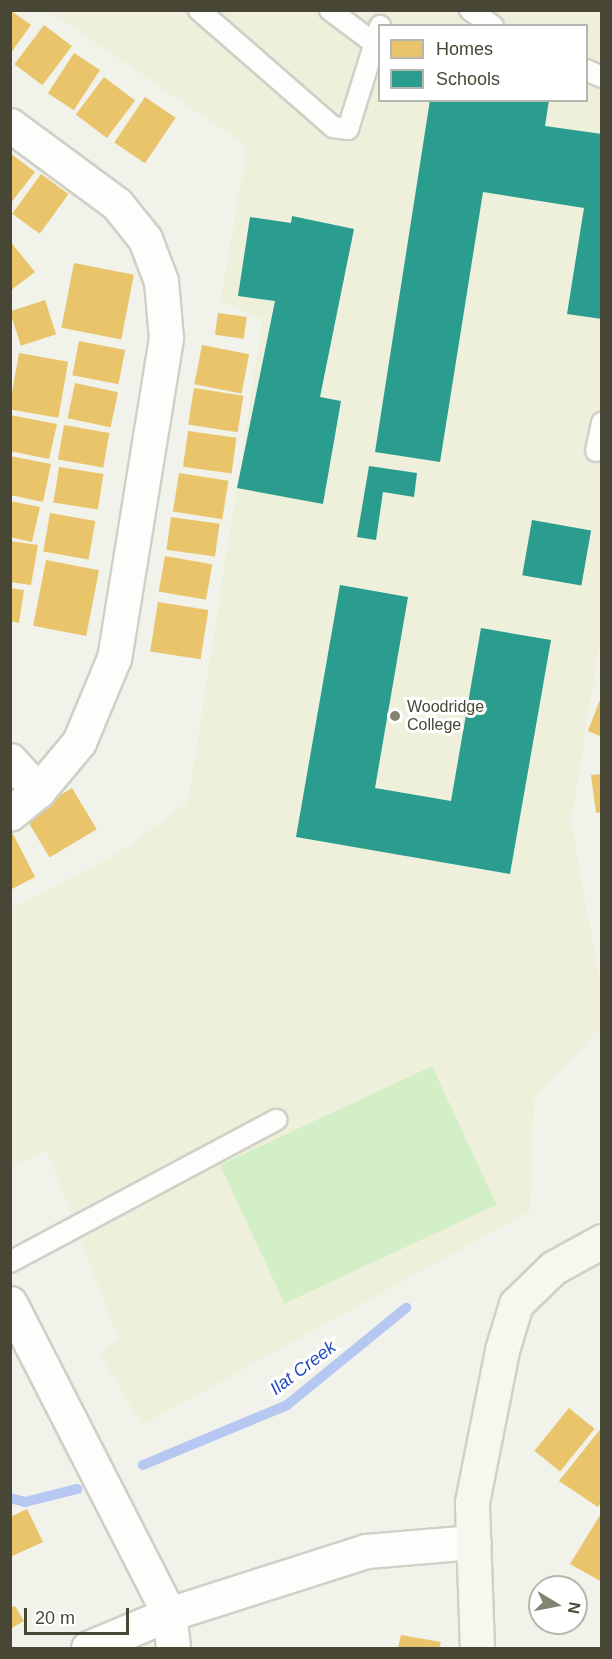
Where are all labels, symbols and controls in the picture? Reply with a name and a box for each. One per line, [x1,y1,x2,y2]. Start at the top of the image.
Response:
legend [378,24,588,102]
text: Homes [436,39,493,59]
text: Schools [436,69,500,89]
place label: Woodridge College [407,697,484,735]
marker: Woodridge College [388,709,402,723]
water label: Ilat Creek [266,1336,340,1400]
north arrow [528,1575,588,1635]
scale bar [27,1596,132,1634]
text: N [565,1601,584,1615]
text: 20 m [35,1608,75,1628]

